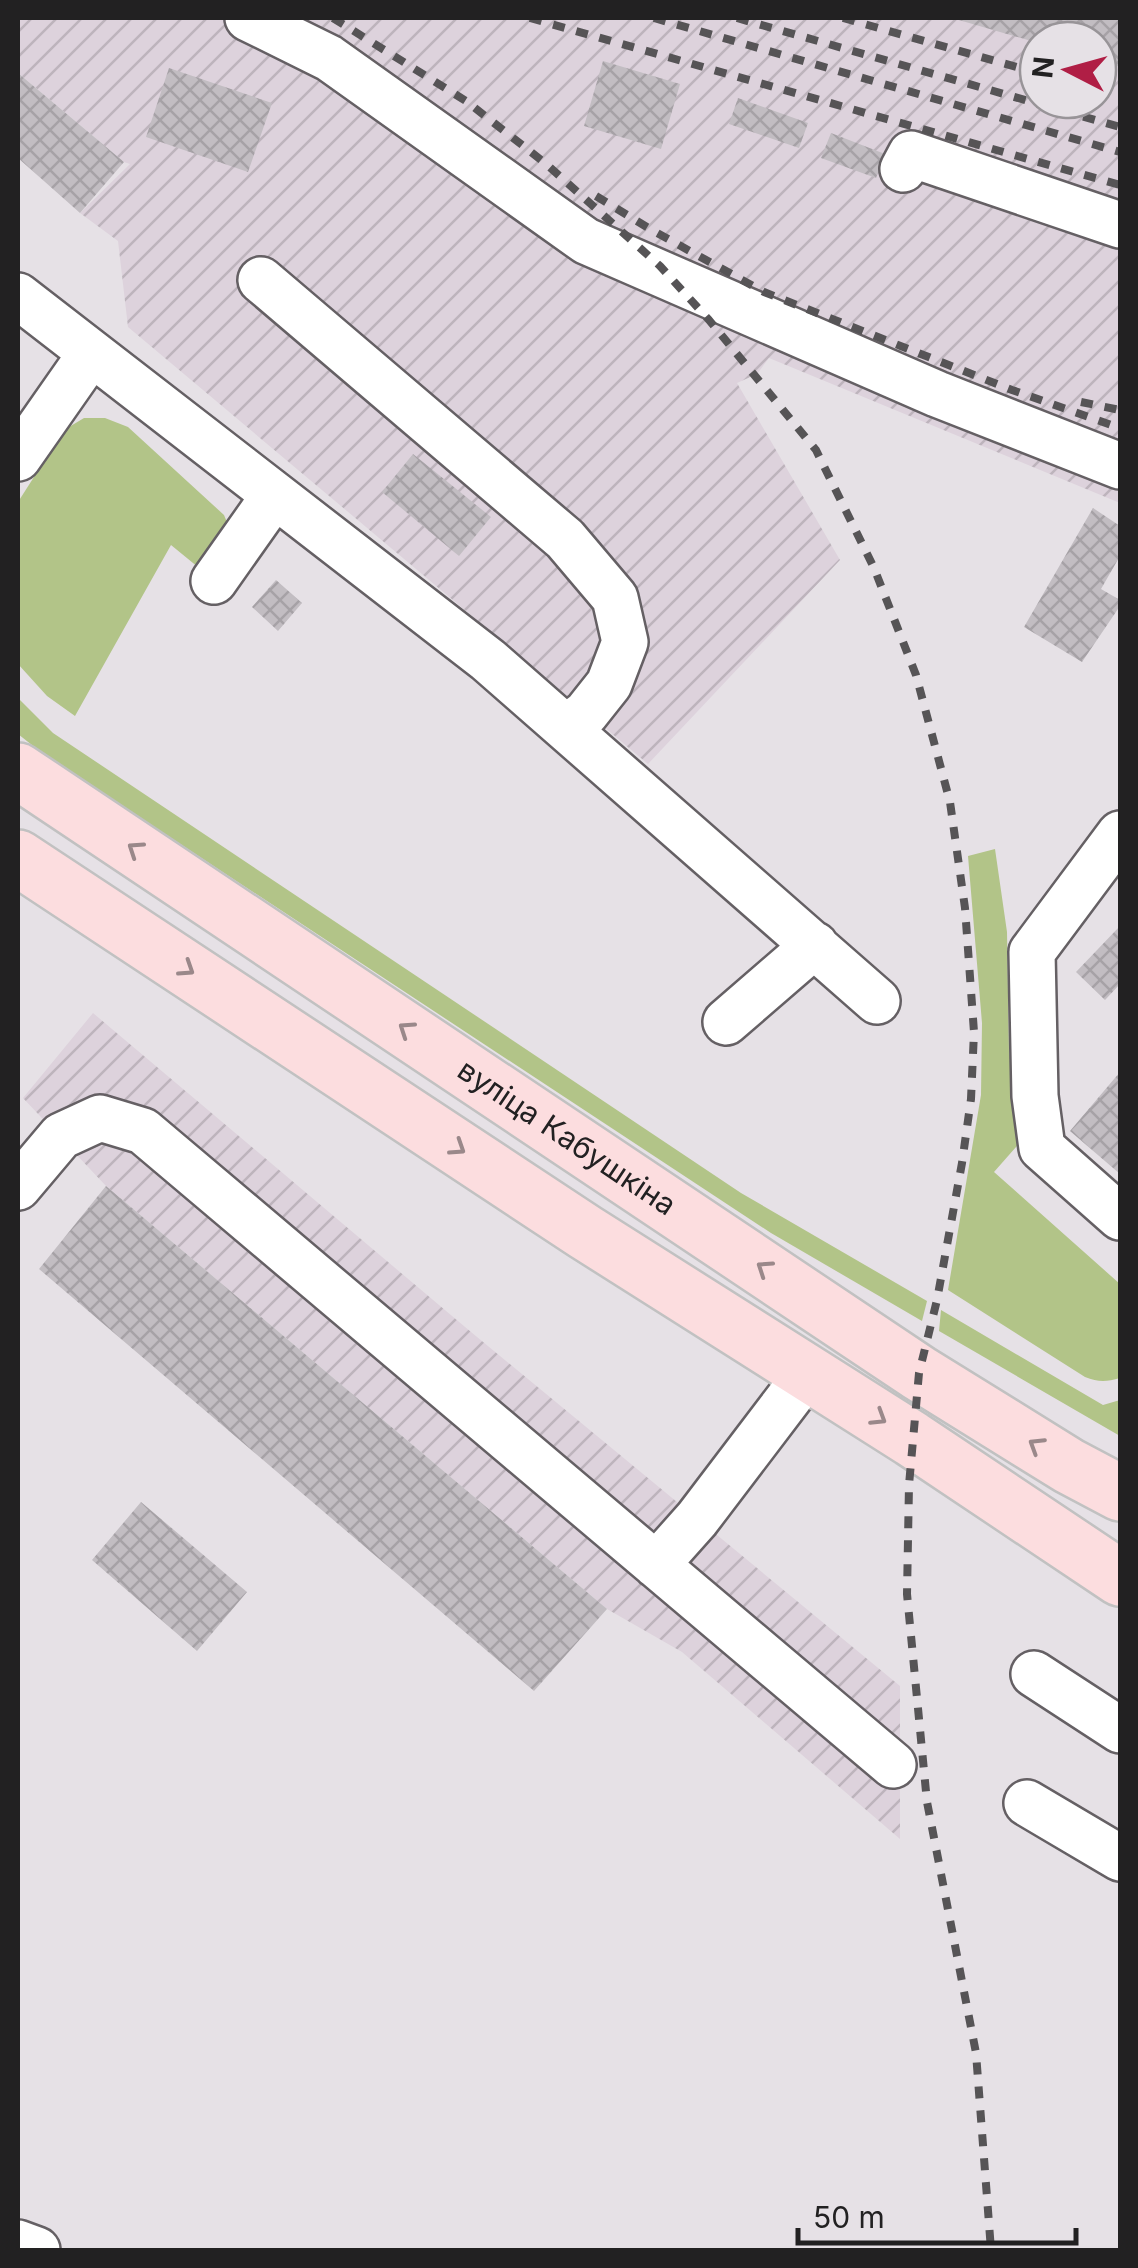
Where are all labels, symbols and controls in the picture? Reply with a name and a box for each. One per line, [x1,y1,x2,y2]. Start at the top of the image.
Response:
north arrow [1018,20,1118,120]
text: N [1025,55,1061,80]
one-way arrow [128,843,147,861]
one-way arrow [176,957,194,976]
one-way arrow [399,1022,417,1041]
street label: вуліца Кабушкіна [451,1051,683,1223]
one-way arrow [447,1136,465,1155]
one-way arrow [756,1261,774,1280]
one-way arrow [868,1405,886,1424]
one-way arrow [1029,1439,1047,1458]
scale bar [798,2183,1076,2245]
text: 50 m [813,2199,885,2235]

